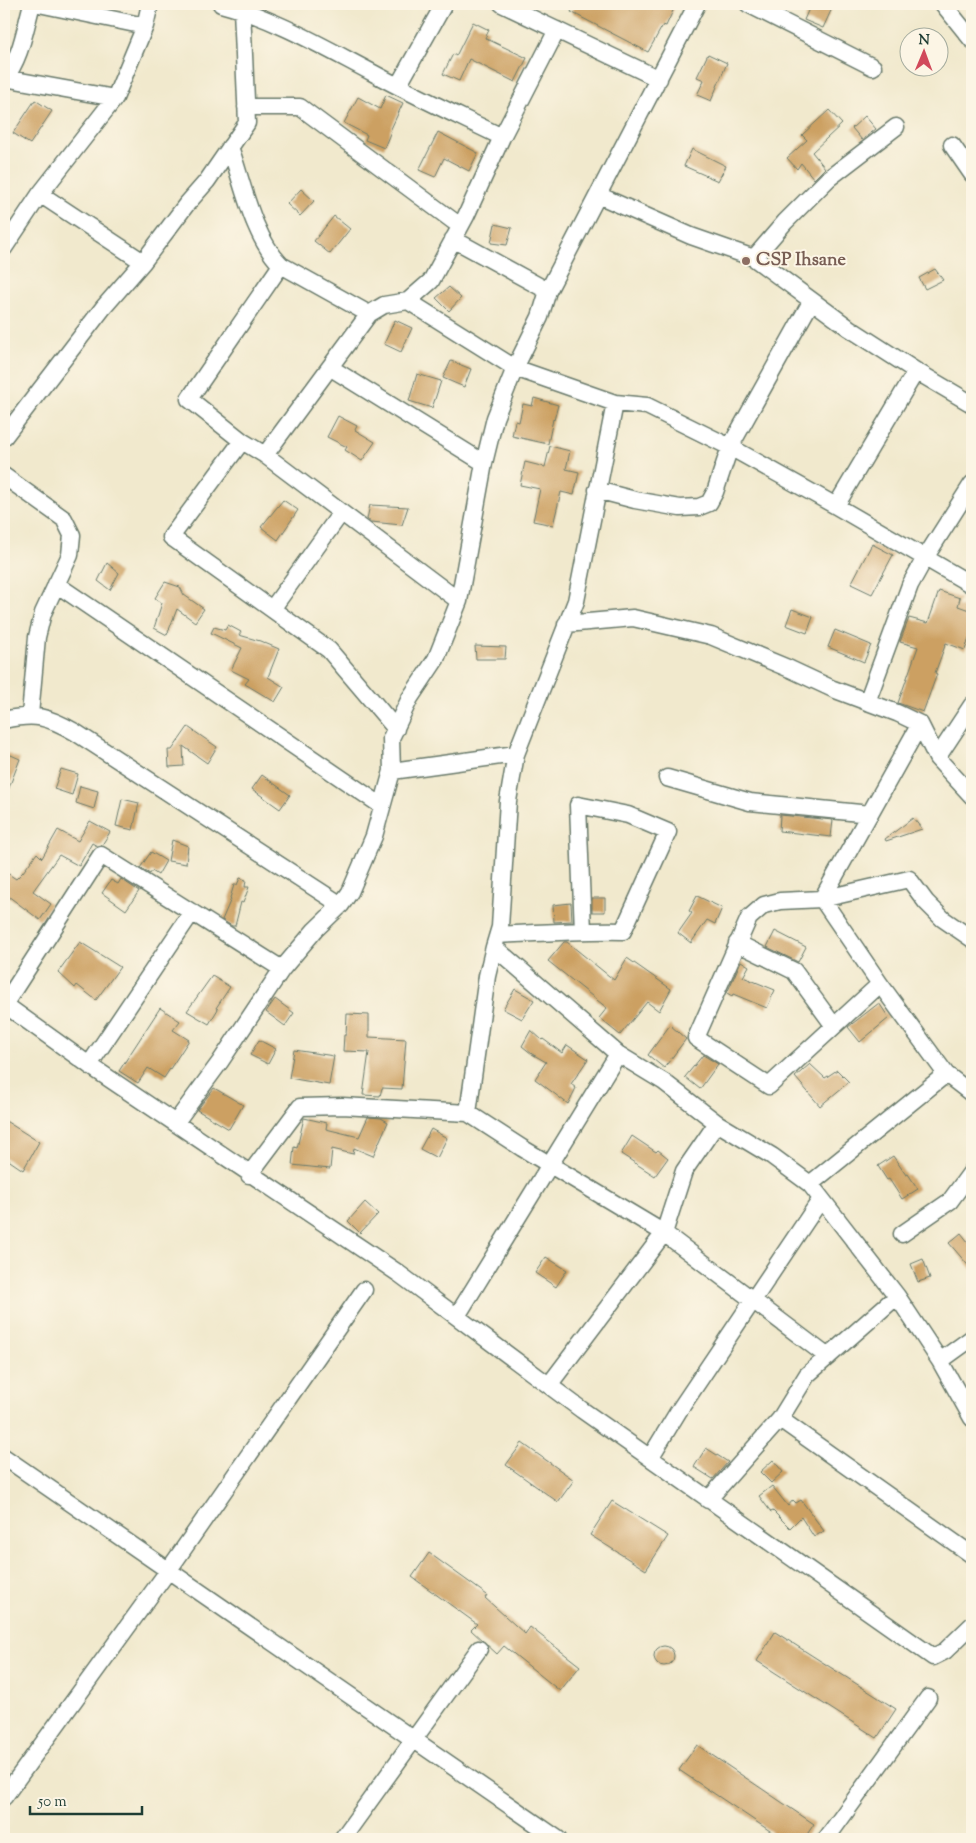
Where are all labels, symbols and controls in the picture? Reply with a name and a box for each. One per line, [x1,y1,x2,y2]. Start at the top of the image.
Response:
north arrow [898,28,948,78]
text: N [918,31,930,51]
place label: CSP Ihsane [756,248,847,274]
marker: CSP Ihsane [740,255,752,267]
scale bar [30,1783,142,1815]
text: 50 m [37,1792,67,1813]

